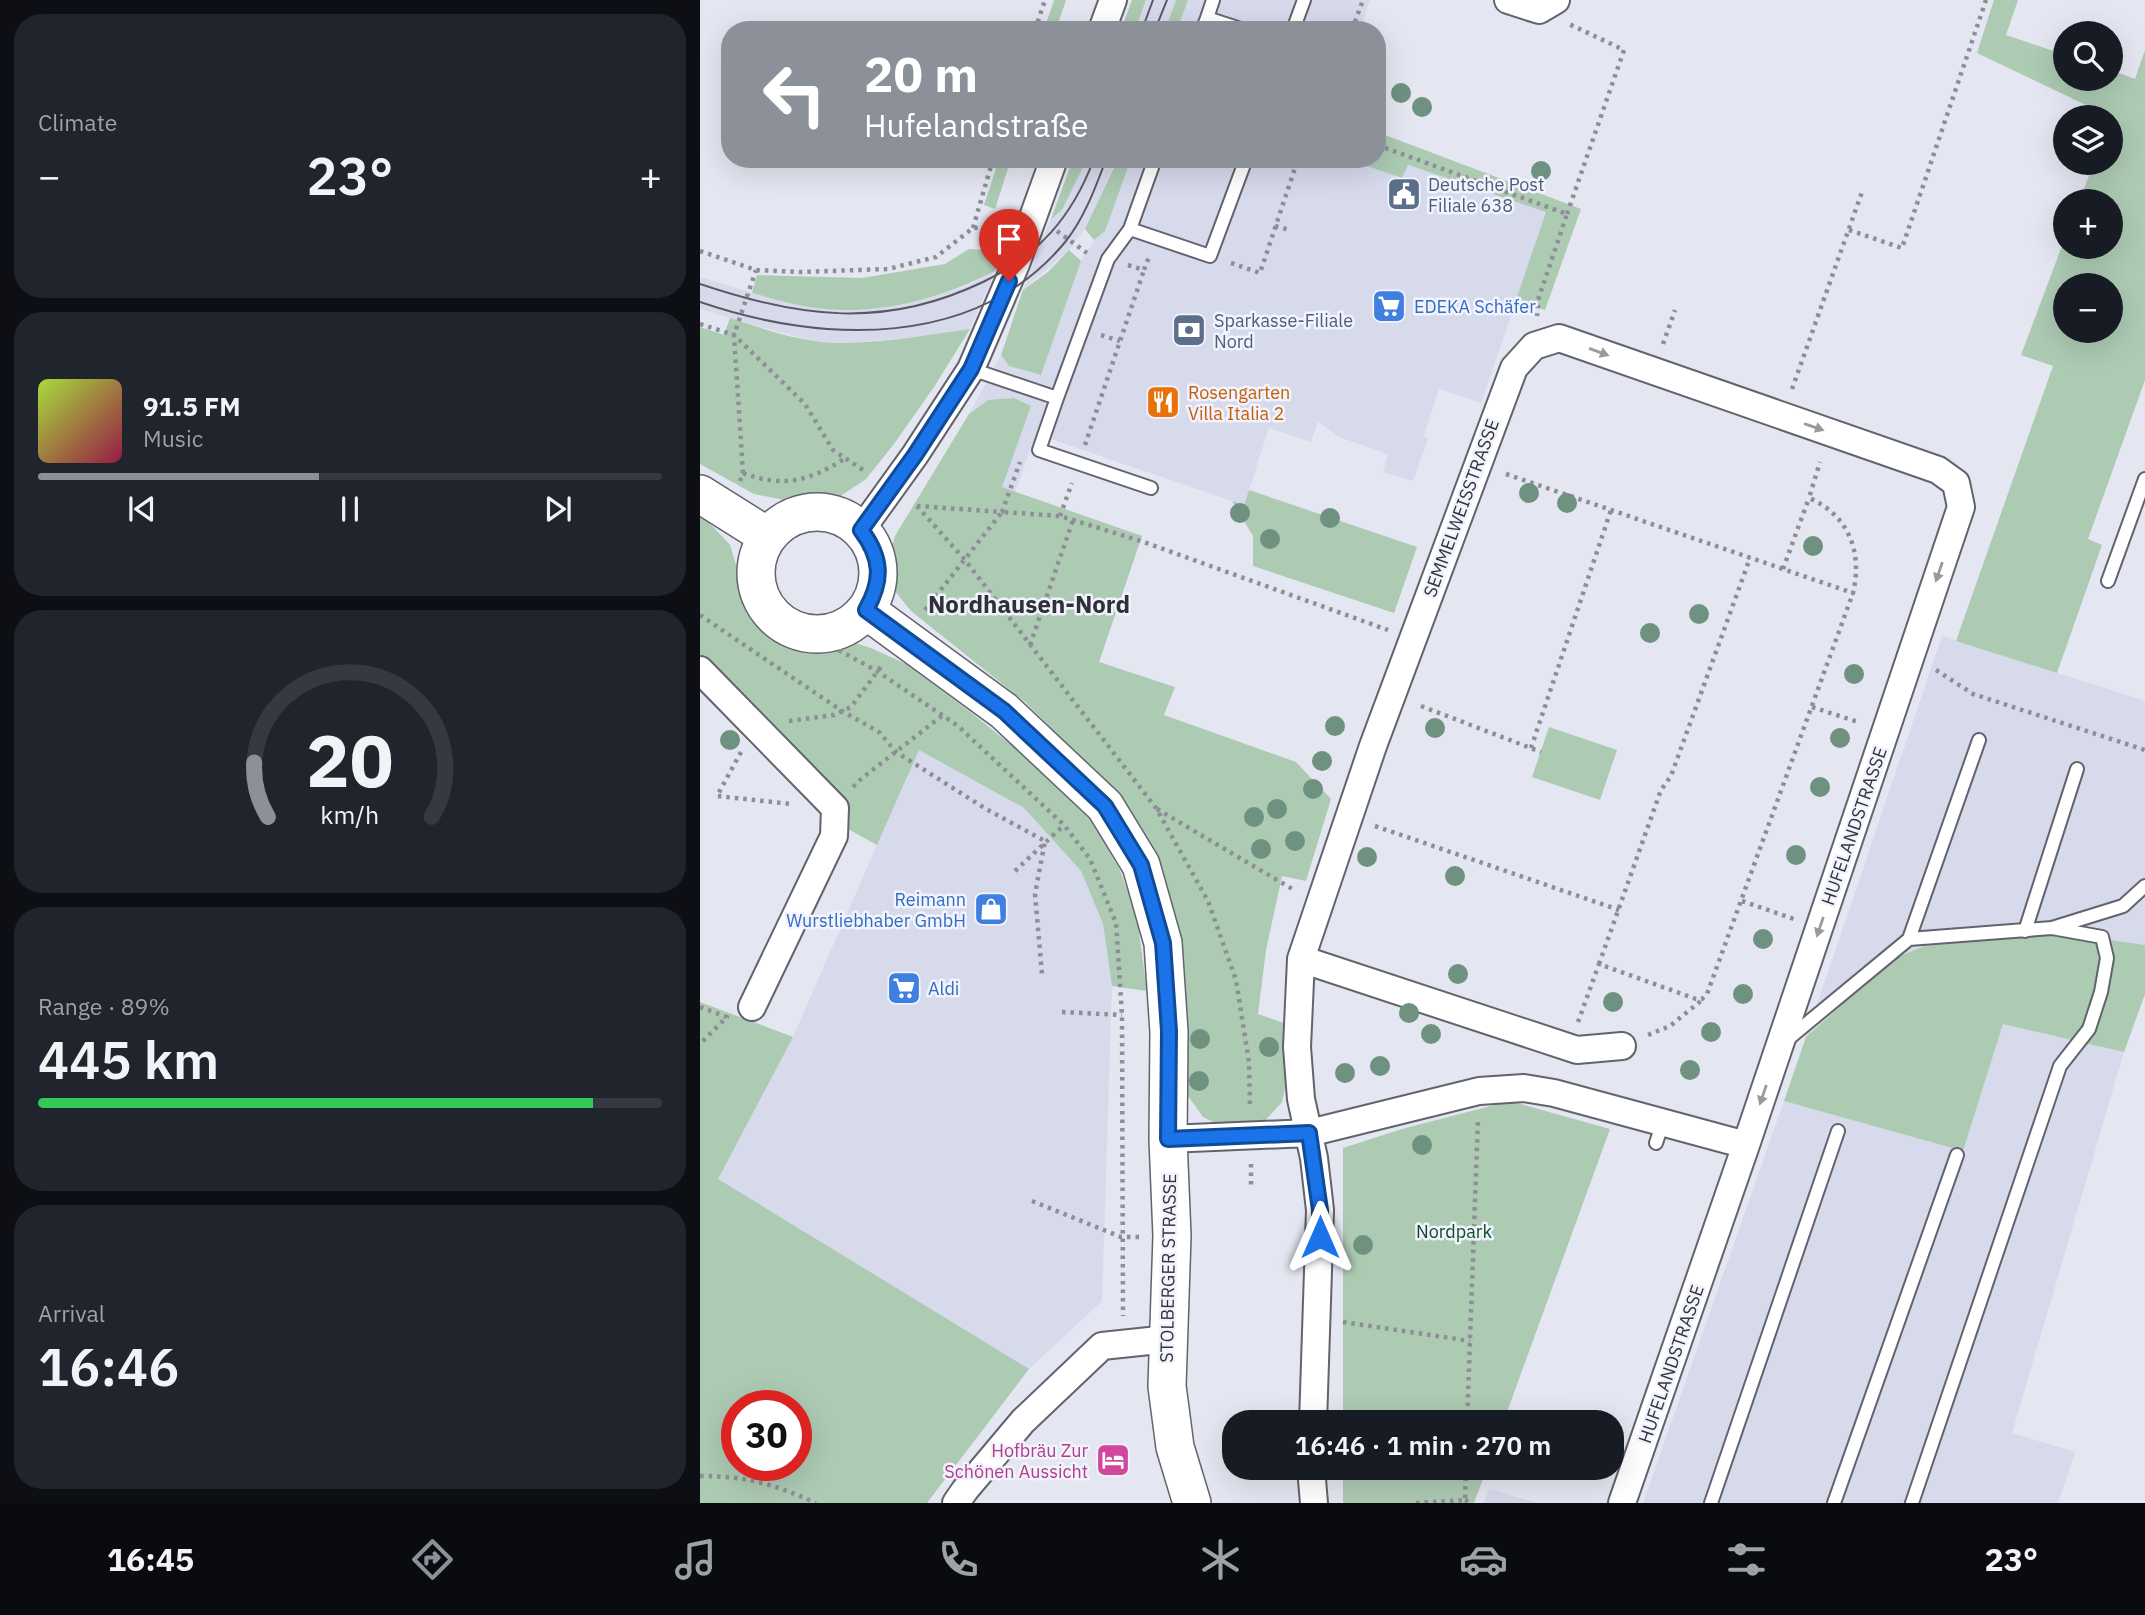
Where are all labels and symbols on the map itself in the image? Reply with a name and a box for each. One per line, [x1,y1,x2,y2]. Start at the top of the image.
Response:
place label: Deutsche Post Filiale 638 [1428,173,1544,217]
public building icon: Deutsche Post Filiale 638 [1385,175,1423,213]
pin [979,209,1039,281]
supermarket icon: EDEKA Schäfer [1370,287,1408,325]
place label: EDEKA Schäfer [1414,295,1536,318]
place label: Sparkasse-Filiale Nord [1214,309,1353,353]
bank icon: Sparkasse-Filiale Nord [1170,311,1208,349]
one-way arrow [1589,347,1610,358]
place label: Rosengarten Villa Italia 2 [1188,381,1290,425]
restaurant icon: Rosengarten Villa Italia 2 [1144,383,1182,421]
street label: SEMMELWEISSTRASSE [1418,416,1504,600]
one-way arrow [1803,422,1824,433]
one-way arrow [1933,562,1944,583]
district label: Nordhausen-Nord [928,588,1130,620]
street label: HUFELANDSTRASSE [1816,744,1892,908]
place label: Reimann Wurstliebhaber GmbH [786,888,966,932]
shop icon: Reimann Wurstliebhaber GmbH [972,890,1010,928]
one-way arrow [1814,917,1825,938]
supermarket icon: Aldi [885,969,923,1007]
place label: Aldi [928,977,959,1000]
one-way arrow [1757,1085,1768,1106]
street label: STOLBERGER STRASSE [1155,1173,1181,1363]
position arrow [1283,1200,1357,1274]
park label: Nordpark [1416,1220,1492,1243]
street label: HUFELANDSTRASSE [1633,1282,1709,1446]
speed limit sign: 30 [721,1390,812,1481]
place label: Hofbräu Zur Schönen Aussicht [944,1439,1088,1483]
hotel icon: Hofbräu Zur Schönen Aussicht [1094,1441,1132,1479]

